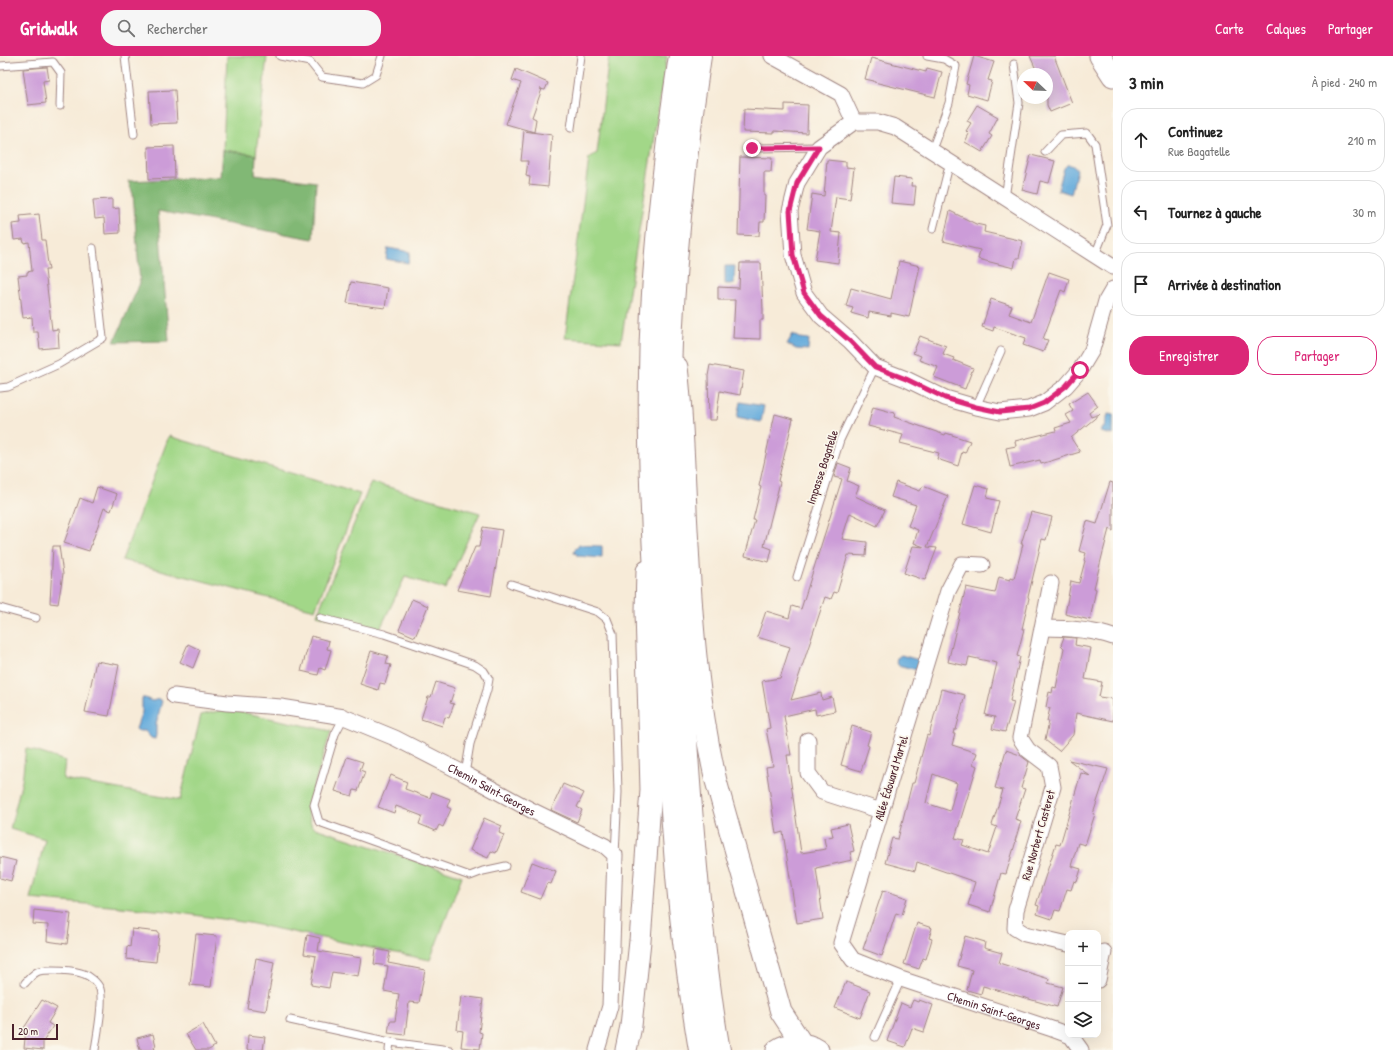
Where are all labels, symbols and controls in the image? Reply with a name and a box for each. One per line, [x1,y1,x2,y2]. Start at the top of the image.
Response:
search box [101,10,381,46]
text: Gridwalk [20,15,77,41]
icon: search [115,17,137,39]
text: Rechercher [147,18,208,39]
text: Carte [1215,19,1244,38]
text: Calques [1266,19,1306,38]
text: Partager [1328,19,1373,38]
north arrow [1017,68,1053,104]
text: 3 min [1129,71,1164,94]
text: À pied · 240 m [1312,73,1377,91]
text: Continuez [1168,121,1223,142]
icon: ahead [1130,129,1152,151]
text: 210 m [1348,131,1376,149]
route end [743,139,761,157]
text: Rue Bagatelle [1168,142,1230,160]
icon: left [1130,201,1152,223]
text: Tournez à gauche [1168,202,1261,223]
text: 30 m [1353,203,1376,221]
icon: arrive [1130,273,1152,295]
text: Arrivée à destination [1168,274,1281,295]
button: Enregistrer [1129,336,1249,375]
button: Partager [1257,336,1377,375]
route start [1071,361,1089,379]
street label: Impasse Bagatelle [802,427,842,506]
street label: Allée Édouard Martel [870,733,912,823]
street label: Chemin Saint-Georges [445,758,539,820]
street label: Rue Norbert Casteret [1017,787,1059,882]
map controls [1065,930,1101,1038]
button: + [1065,930,1101,966]
button: − [1065,966,1101,1002]
street label: Chemin Saint-Georges [945,986,1044,1033]
button: layers [1065,1002,1101,1038]
scale bar [12,1022,58,1041]
text: 20 m [18,1024,38,1038]

